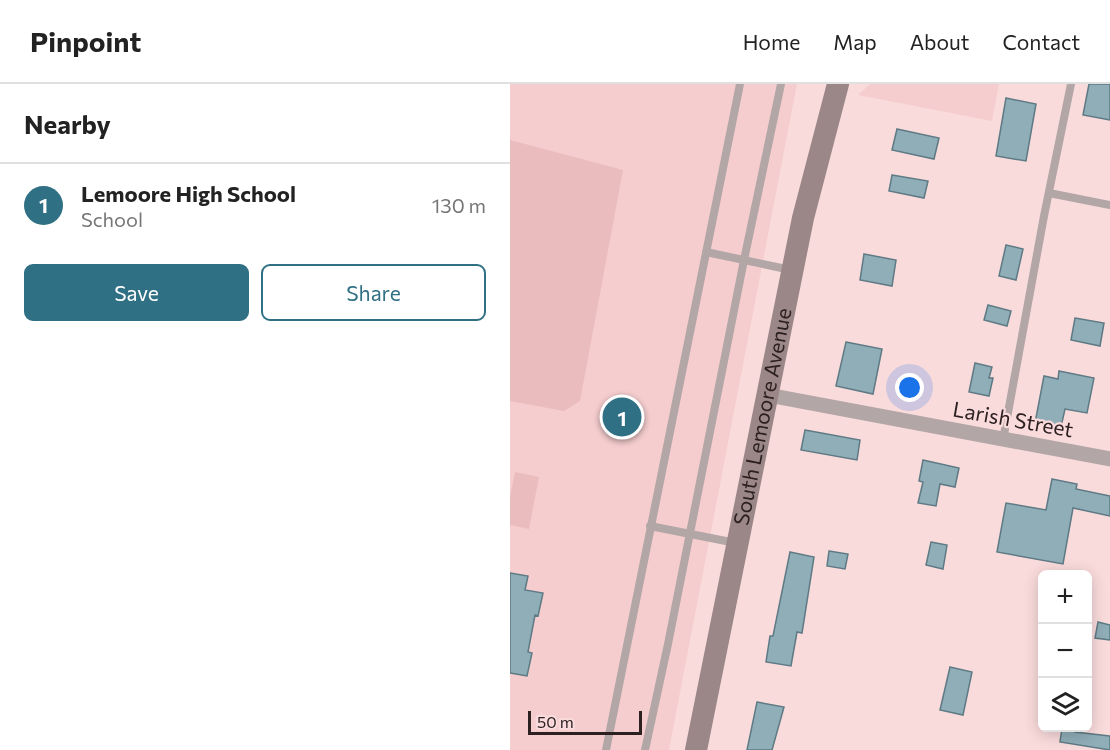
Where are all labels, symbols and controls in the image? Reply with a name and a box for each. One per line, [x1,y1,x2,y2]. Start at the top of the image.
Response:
text: Pinpoint [30,24,141,58]
text: Home [743,29,800,54]
text: Map [833,29,877,54]
text: About [910,29,969,54]
text: Contact [1002,29,1080,54]
text: Nearby [24,108,111,139]
text: Lemoore High School [81,180,296,207]
text: 1 [39,193,48,217]
text: 130 m [432,193,486,217]
text: School [81,207,143,231]
button: Save [24,264,249,321]
button: Share [261,264,486,321]
street label: South Lemoore Avenue [728,306,796,527]
your location [895,373,924,402]
pin: 1 [602,394,642,440]
street label: Larish Street [951,396,1075,441]
map controls [1038,570,1092,732]
button: + [1038,570,1092,624]
button: − [1038,624,1092,678]
button: layers [1038,678,1092,732]
scale bar [528,708,642,736]
text: 50 m [537,712,574,731]

